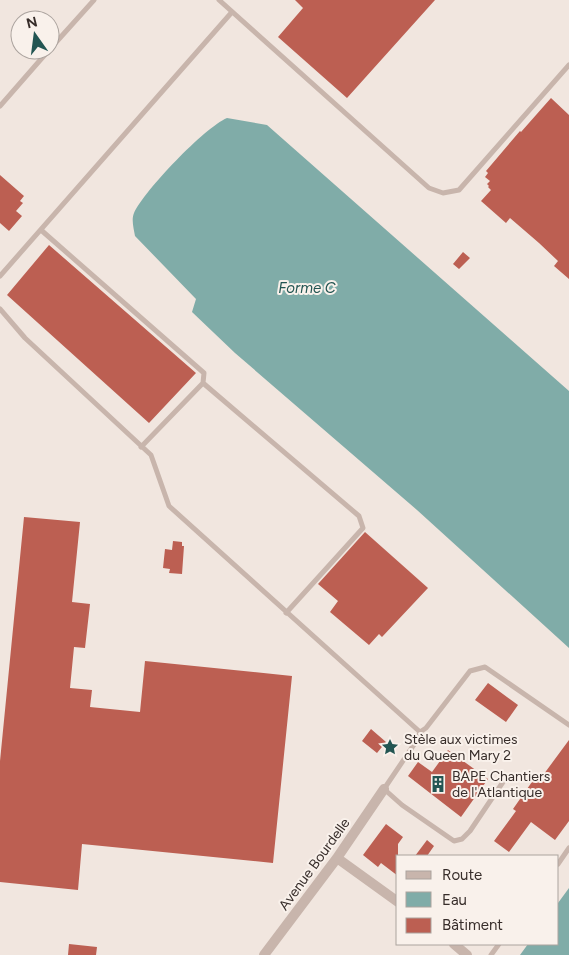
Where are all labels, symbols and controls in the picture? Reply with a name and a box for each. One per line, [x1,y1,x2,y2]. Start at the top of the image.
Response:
north arrow [10,10,60,60]
text: N [25,13,39,32]
water label: Forme C [278,279,336,297]
place label: Stèle aux victimes du Queen Mary 2 [404,731,517,764]
place icon: Stèle aux victimes du Queen Mary 2 [380,737,400,757]
place label: BAPE Chantiers de l'Atlantique [452,768,550,801]
building icon: BAPE Chantiers de l'Atlantique [428,774,448,794]
street label: Avenue Bourdelle [275,815,354,914]
legend [396,855,559,945]
text: Route [442,866,482,884]
text: Eau [442,891,467,909]
text: Bâtiment [442,916,503,934]

